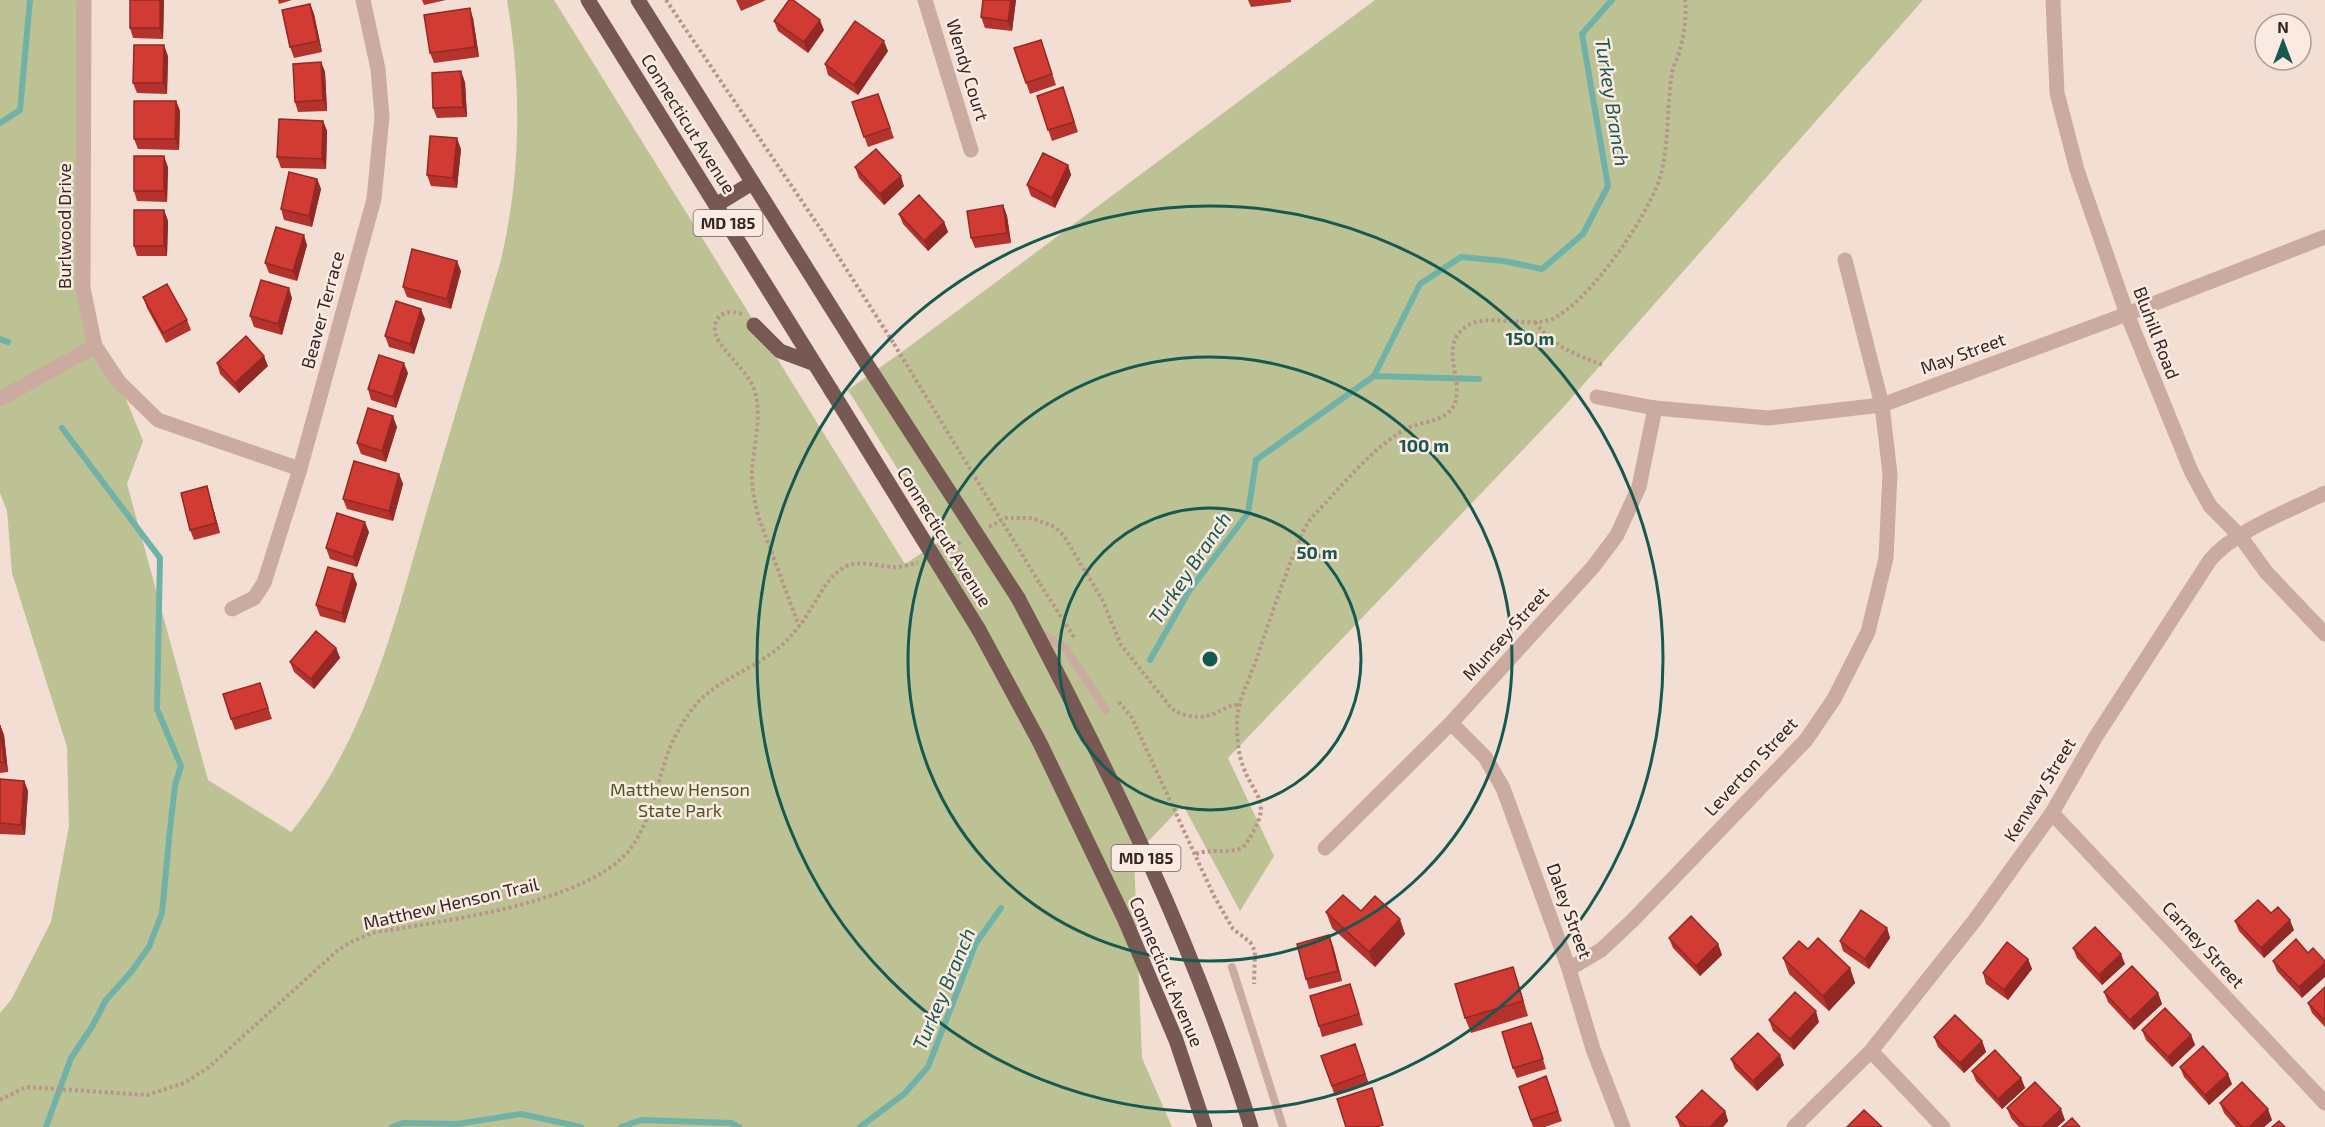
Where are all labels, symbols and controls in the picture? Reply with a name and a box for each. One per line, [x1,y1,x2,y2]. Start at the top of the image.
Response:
north arrow [2253,12,2313,72]
street label: Wendy Court [942,16,994,123]
text: N [2277,17,2289,36]
water label: Turkey Branch [1590,36,1635,168]
street label: Connecticut Avenue [637,49,741,198]
street label: Burlwood Drive [53,163,75,289]
road number: MD 185 [694,210,762,236]
street label: Beaver Terrace [296,248,348,371]
street label: Bluhill Road [2129,283,2185,382]
text: 150 m [1506,327,1554,349]
street label: May Street [1917,327,2008,379]
text: 100 m [1399,434,1449,456]
street label: Connecticut Avenue [893,462,997,611]
water label: Turkey Branch [1143,507,1236,629]
text: 50 m [1296,541,1338,563]
street label: Munsey Street [1457,582,1553,685]
centre of rings [1200,649,1220,669]
street label: Leverton Street [1699,712,1802,820]
street label: Kenway Street [1998,733,2080,845]
park label: Matthew Henson State Park [610,778,750,821]
road number: MD 185 [1112,845,1180,871]
street label: Daley Street [1543,860,1597,962]
street label: Matthew Henson Trail [361,872,541,934]
street label: Connecticut Avenue [1125,893,1209,1050]
street label: Carney Street [2158,896,2250,992]
water label: Turkey Branch [907,924,980,1053]

